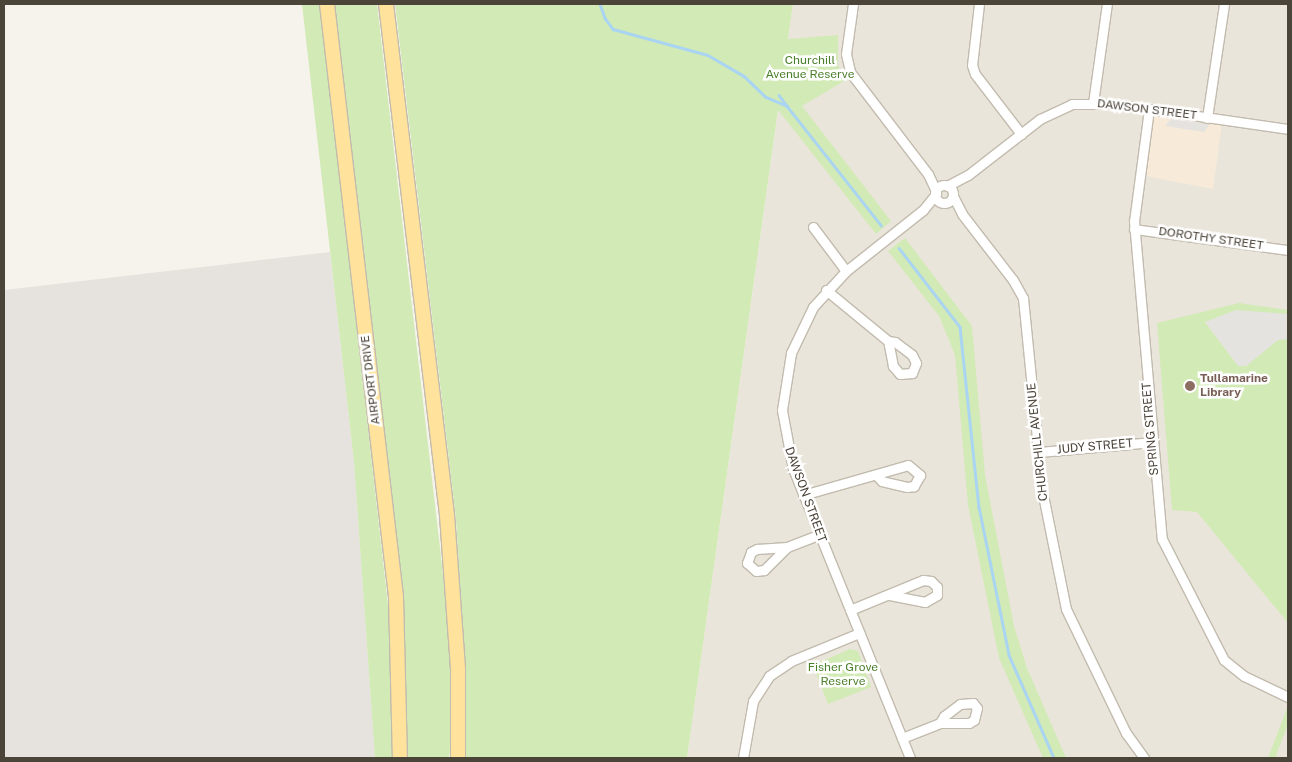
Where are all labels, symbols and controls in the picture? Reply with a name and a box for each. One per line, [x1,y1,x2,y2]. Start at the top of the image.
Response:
park label: Churchill Avenue Reserve [765,54,855,82]
street label: DAWSON STREET [1096,97,1198,123]
street label: DOROTHY STREET [1158,224,1264,254]
street label: AIRPORT DRIVE [358,335,384,425]
place label: Tullamarine Library [1200,372,1268,400]
marker: Tullamarine Library [1184,380,1196,392]
street label: CHURCHILL AVENUE [1025,382,1051,502]
street label: SPRING STREET [1140,382,1162,476]
street label: JUDY STREET [1056,436,1134,458]
street label: DAWSON STREET [781,445,829,545]
park label: Fisher Grove Reserve [808,661,878,689]

